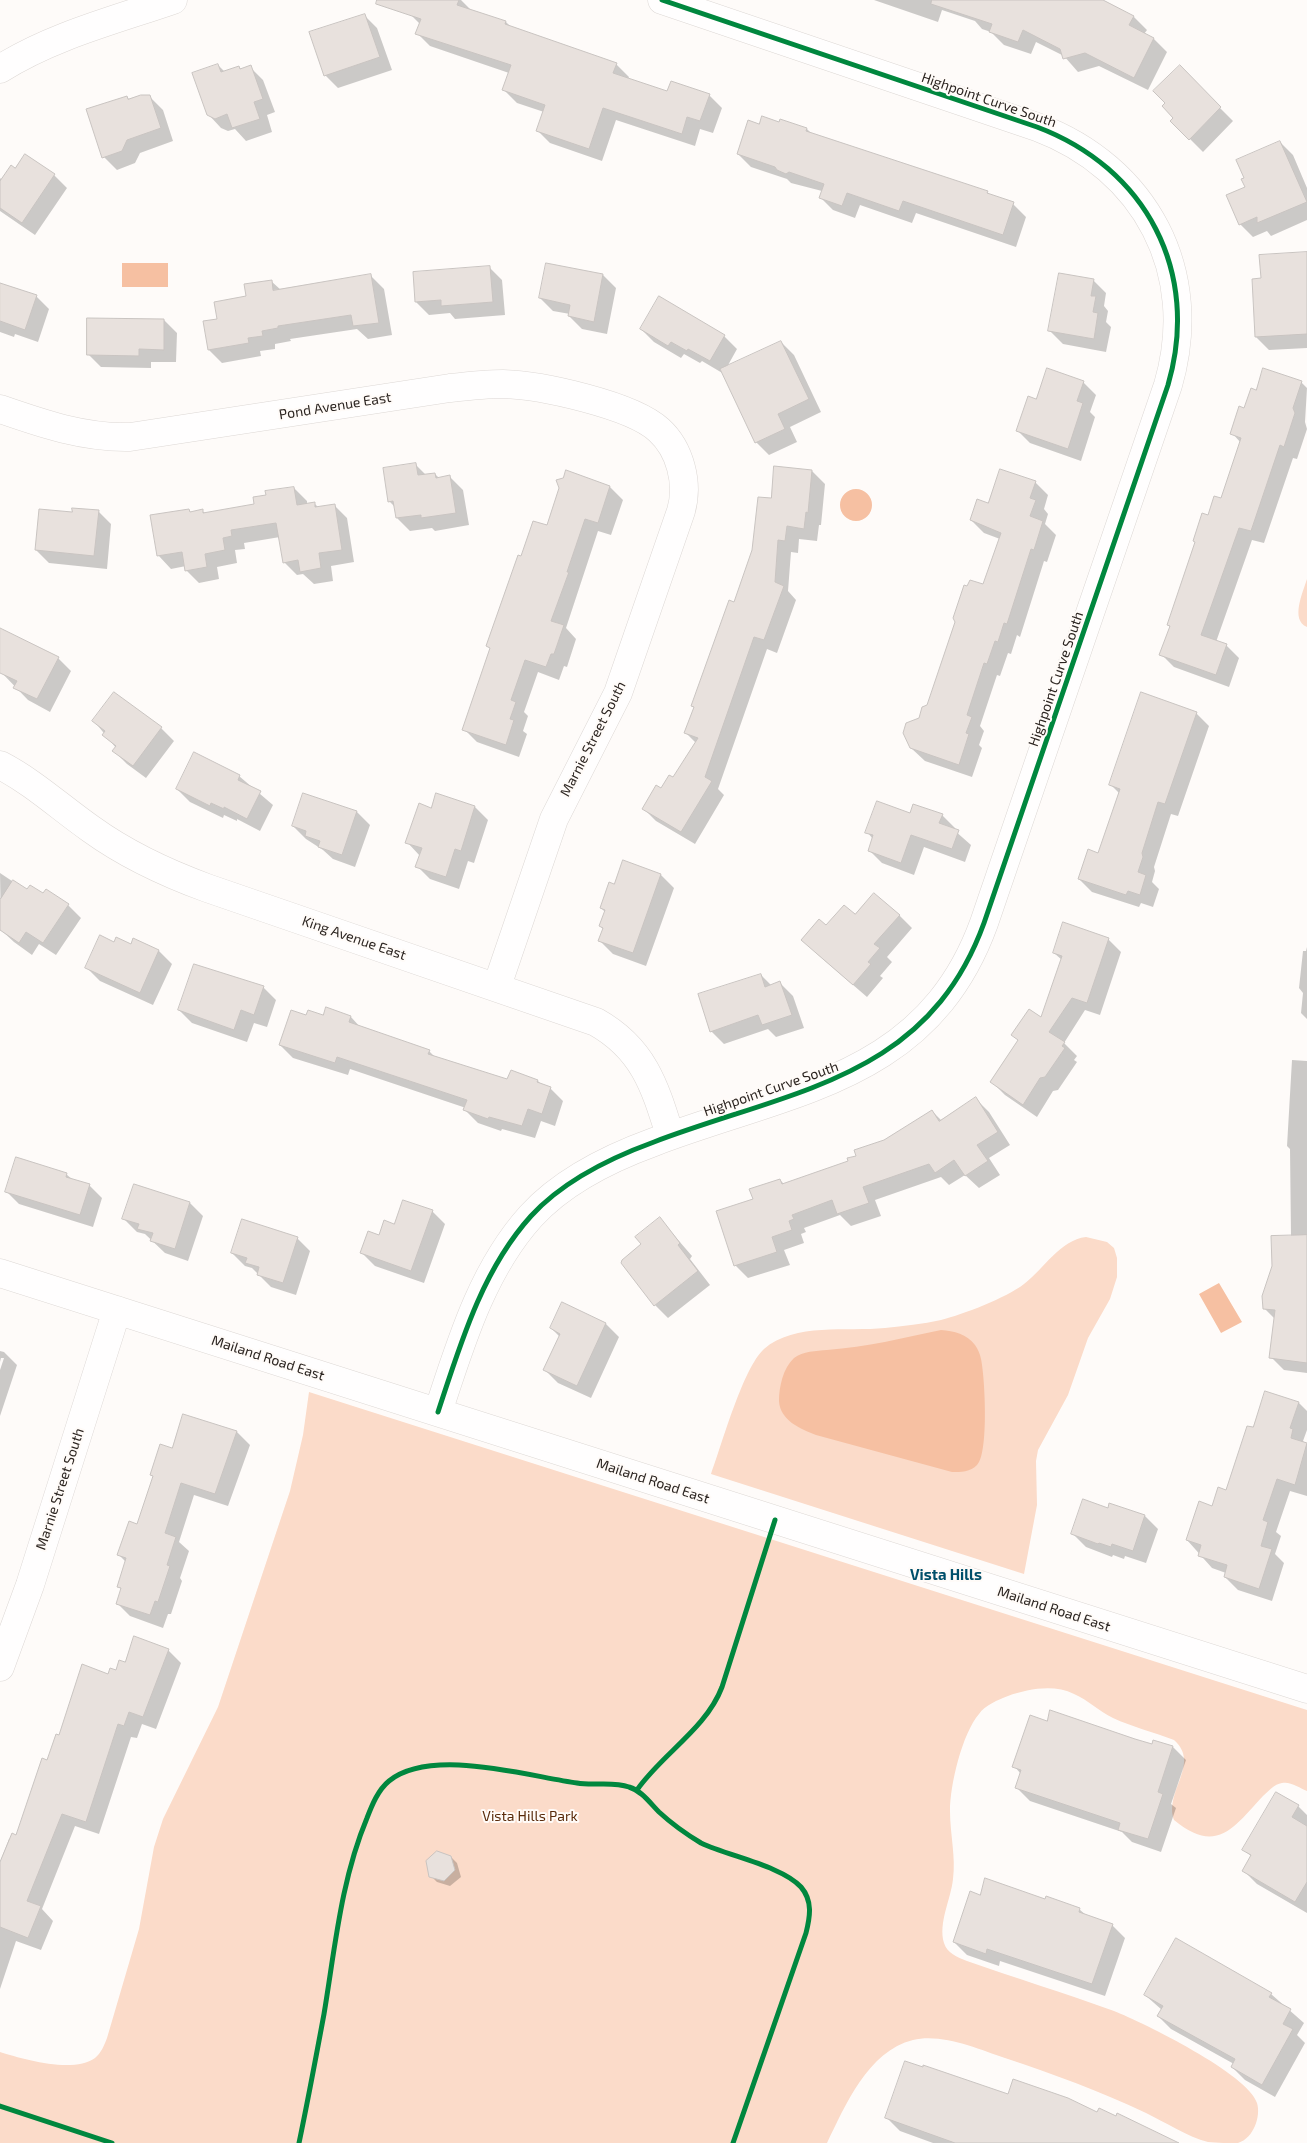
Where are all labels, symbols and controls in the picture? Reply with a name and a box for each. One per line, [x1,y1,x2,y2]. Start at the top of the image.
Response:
street label: Highpoint Curve South [919,69,1059,131]
street label: Pond Avenue East [278,389,392,423]
street label: Highpoint Curve South [1025,609,1087,749]
street label: Marnie Street South [557,679,629,799]
street label: King Avenue East [300,912,408,964]
street label: Highpoint Curve South [701,1058,841,1120]
street label: Mailand Road East [209,1332,327,1384]
street label: Marnie Street South [32,1426,88,1552]
street label: Mailand Road East [594,1455,712,1507]
district label: Vista Hills [910,1566,982,1584]
street label: Mailand Road East [995,1583,1113,1635]
park label: Vista Hills Park [482,1808,578,1824]

